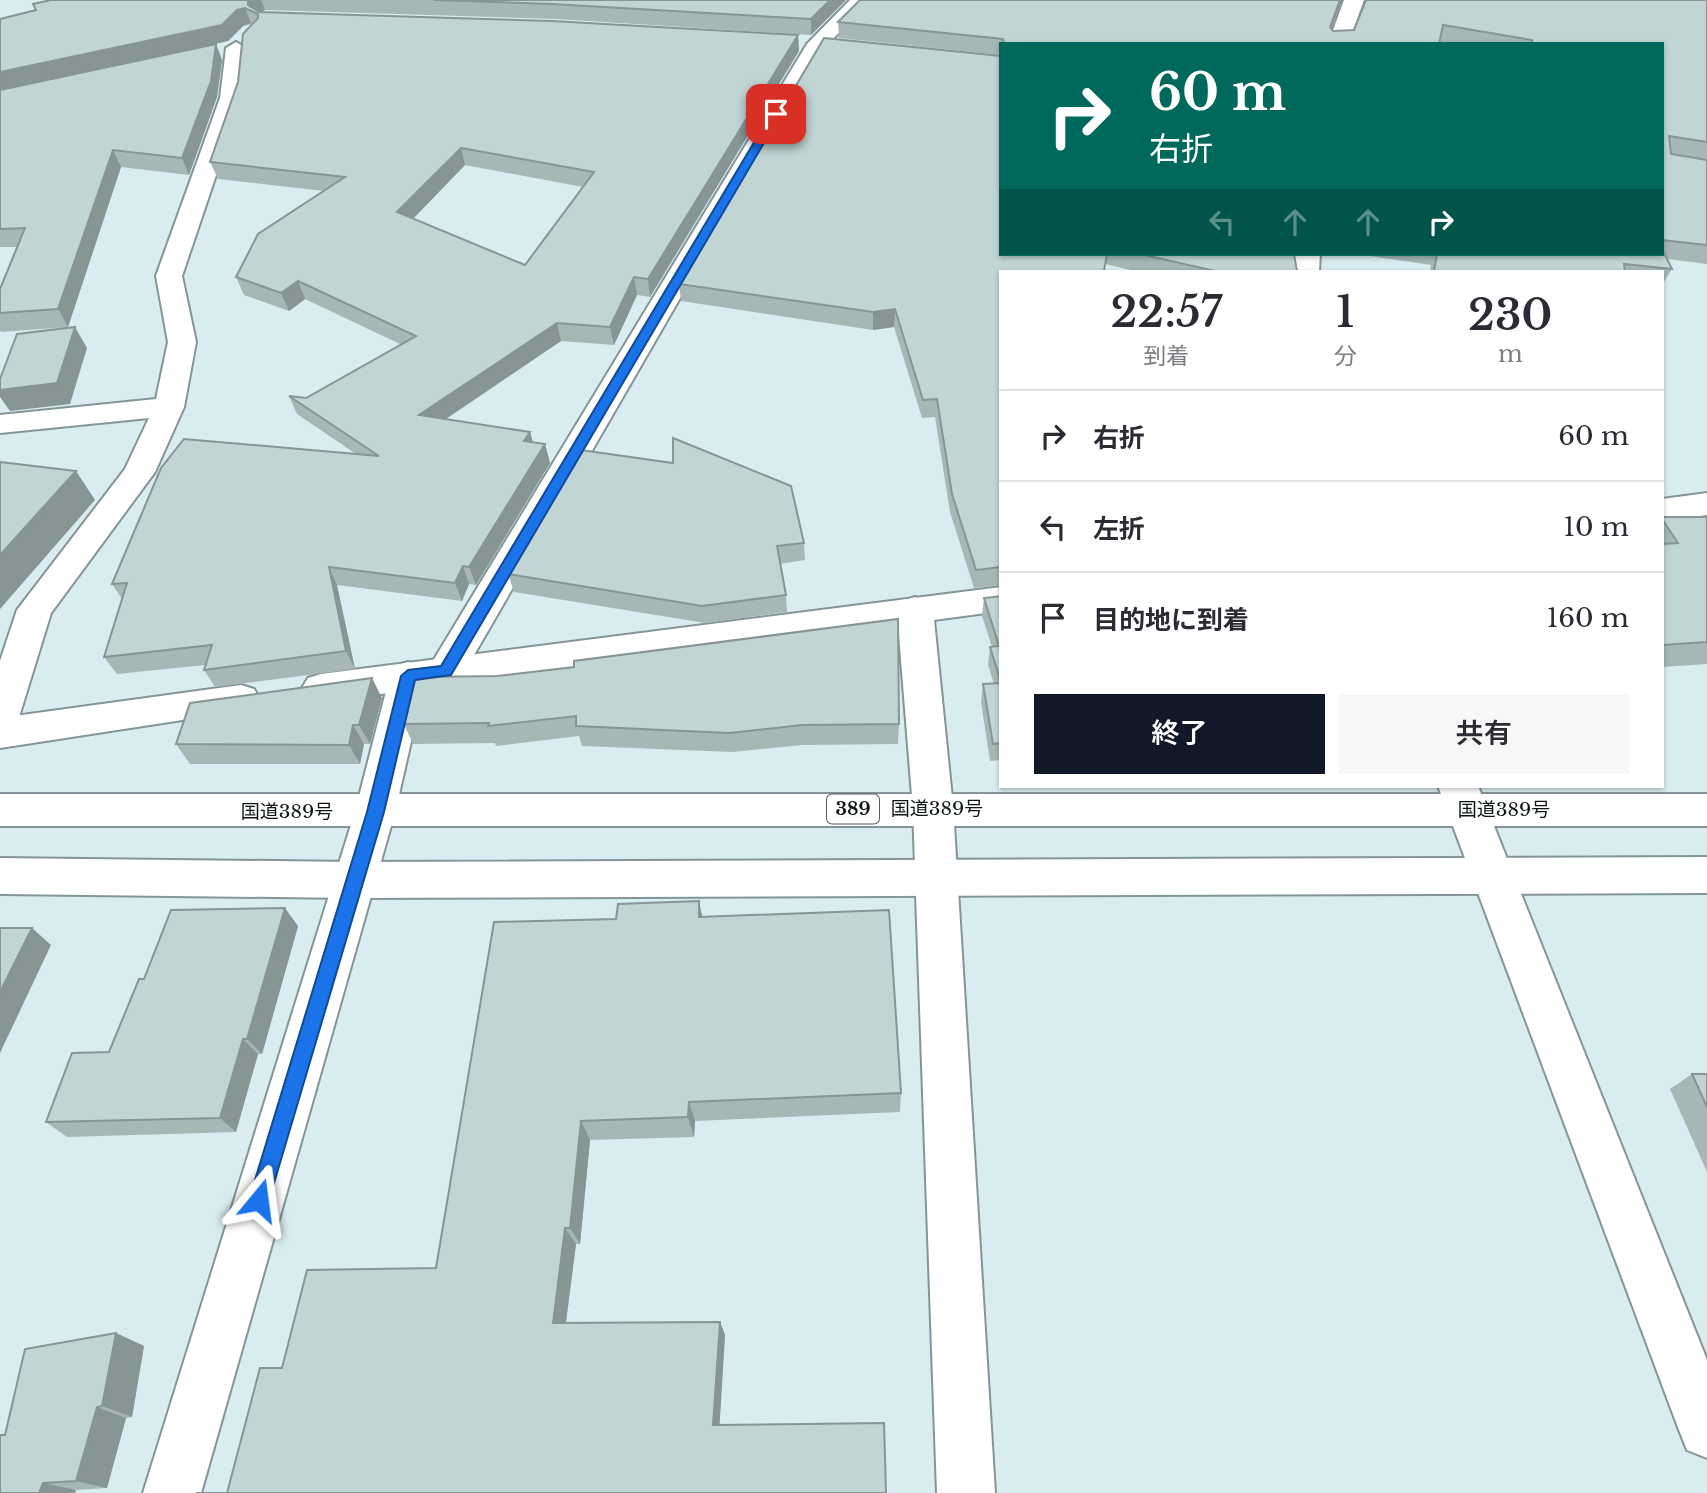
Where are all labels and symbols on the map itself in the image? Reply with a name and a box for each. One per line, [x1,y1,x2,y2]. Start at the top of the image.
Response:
pin [746,84,806,144]
road number: 389 [827,794,879,824]
street label: 国道389号 [891,797,983,820]
street label: 国道389号 [1458,798,1550,821]
street label: 国道389号 [241,800,333,823]
position arrow [222,1163,296,1237]

